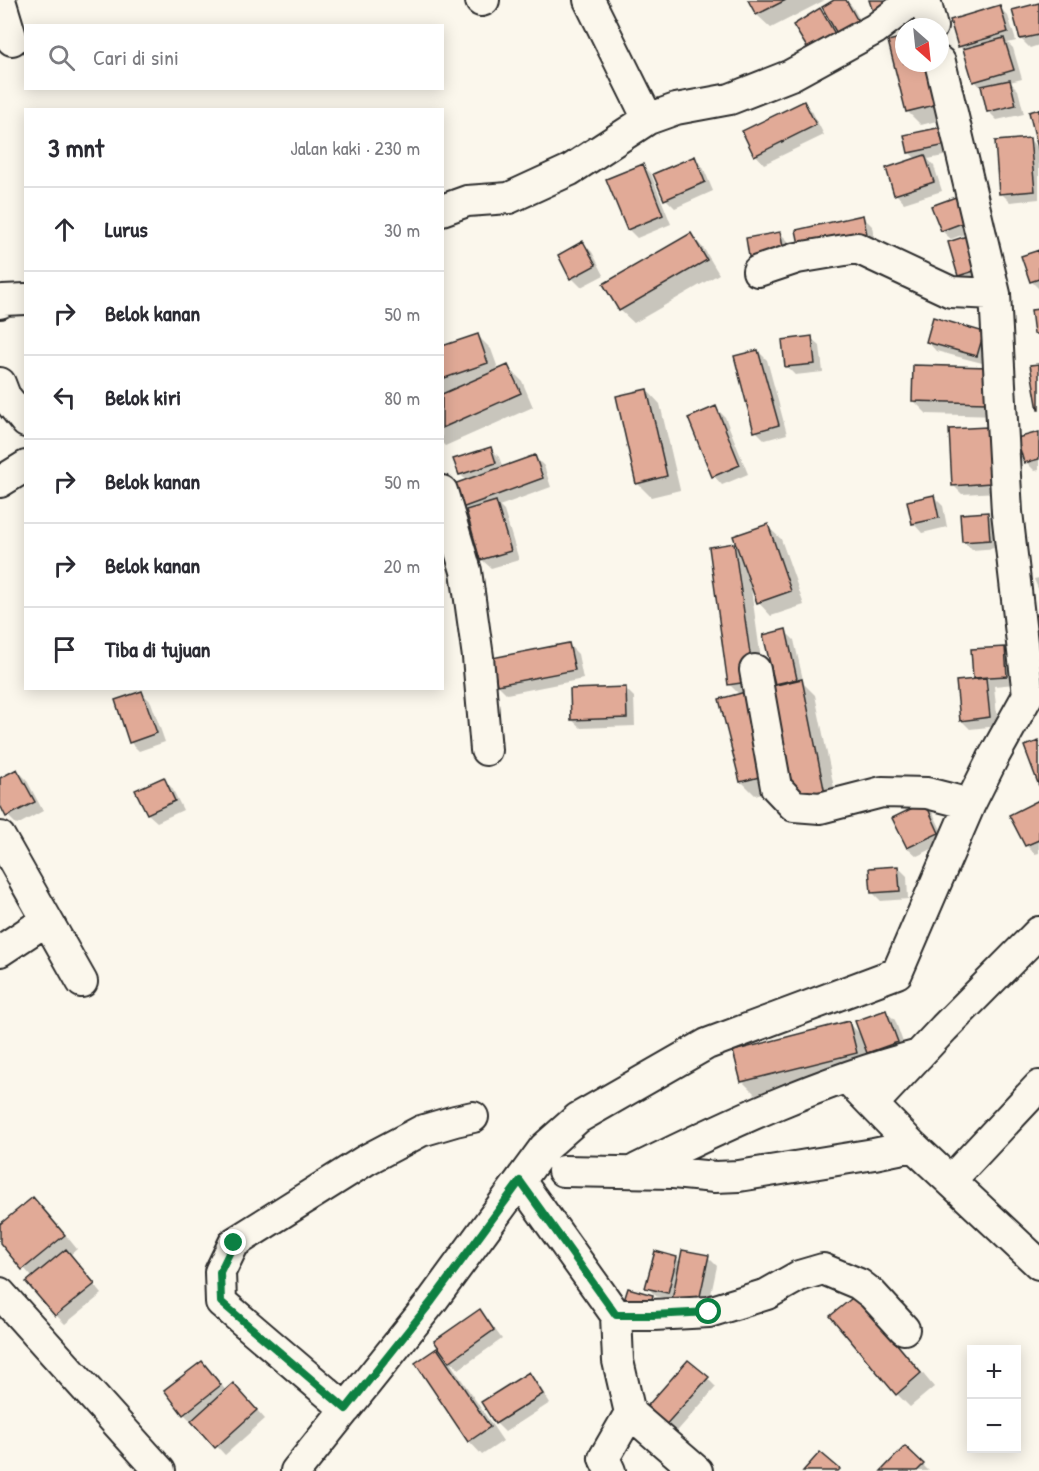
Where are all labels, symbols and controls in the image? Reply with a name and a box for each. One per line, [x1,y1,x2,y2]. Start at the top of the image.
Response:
north arrow [895,18,949,72]
search box [24,24,444,90]
icon: search [45,41,78,74]
text: Cari di sini [93,42,179,72]
text: 3 mnt [48,130,104,165]
text: Jalan kaki · 230 m [290,134,420,161]
icon: ahead [48,213,81,246]
text: Lurus [105,214,148,244]
text: 30 m [384,216,420,243]
icon: right [48,297,81,330]
text: Belok kanan [105,298,200,328]
text: 50 m [384,300,420,327]
icon: left [48,381,81,414]
text: Belok kiri [105,382,181,412]
text: 80 m [384,384,420,411]
icon: right [48,465,81,498]
text: Belok kanan [105,466,200,496]
text: 50 m [384,468,420,495]
icon: right [48,549,81,582]
text: Belok kanan [105,550,200,580]
text: 20 m [383,552,420,579]
icon: arrive [48,633,81,666]
text: Tiba di tujuan [105,634,210,664]
route end [220,1229,246,1255]
route start [695,1298,721,1324]
map controls [967,1345,1021,1453]
button: + [967,1345,1021,1399]
button: − [967,1399,1021,1453]

